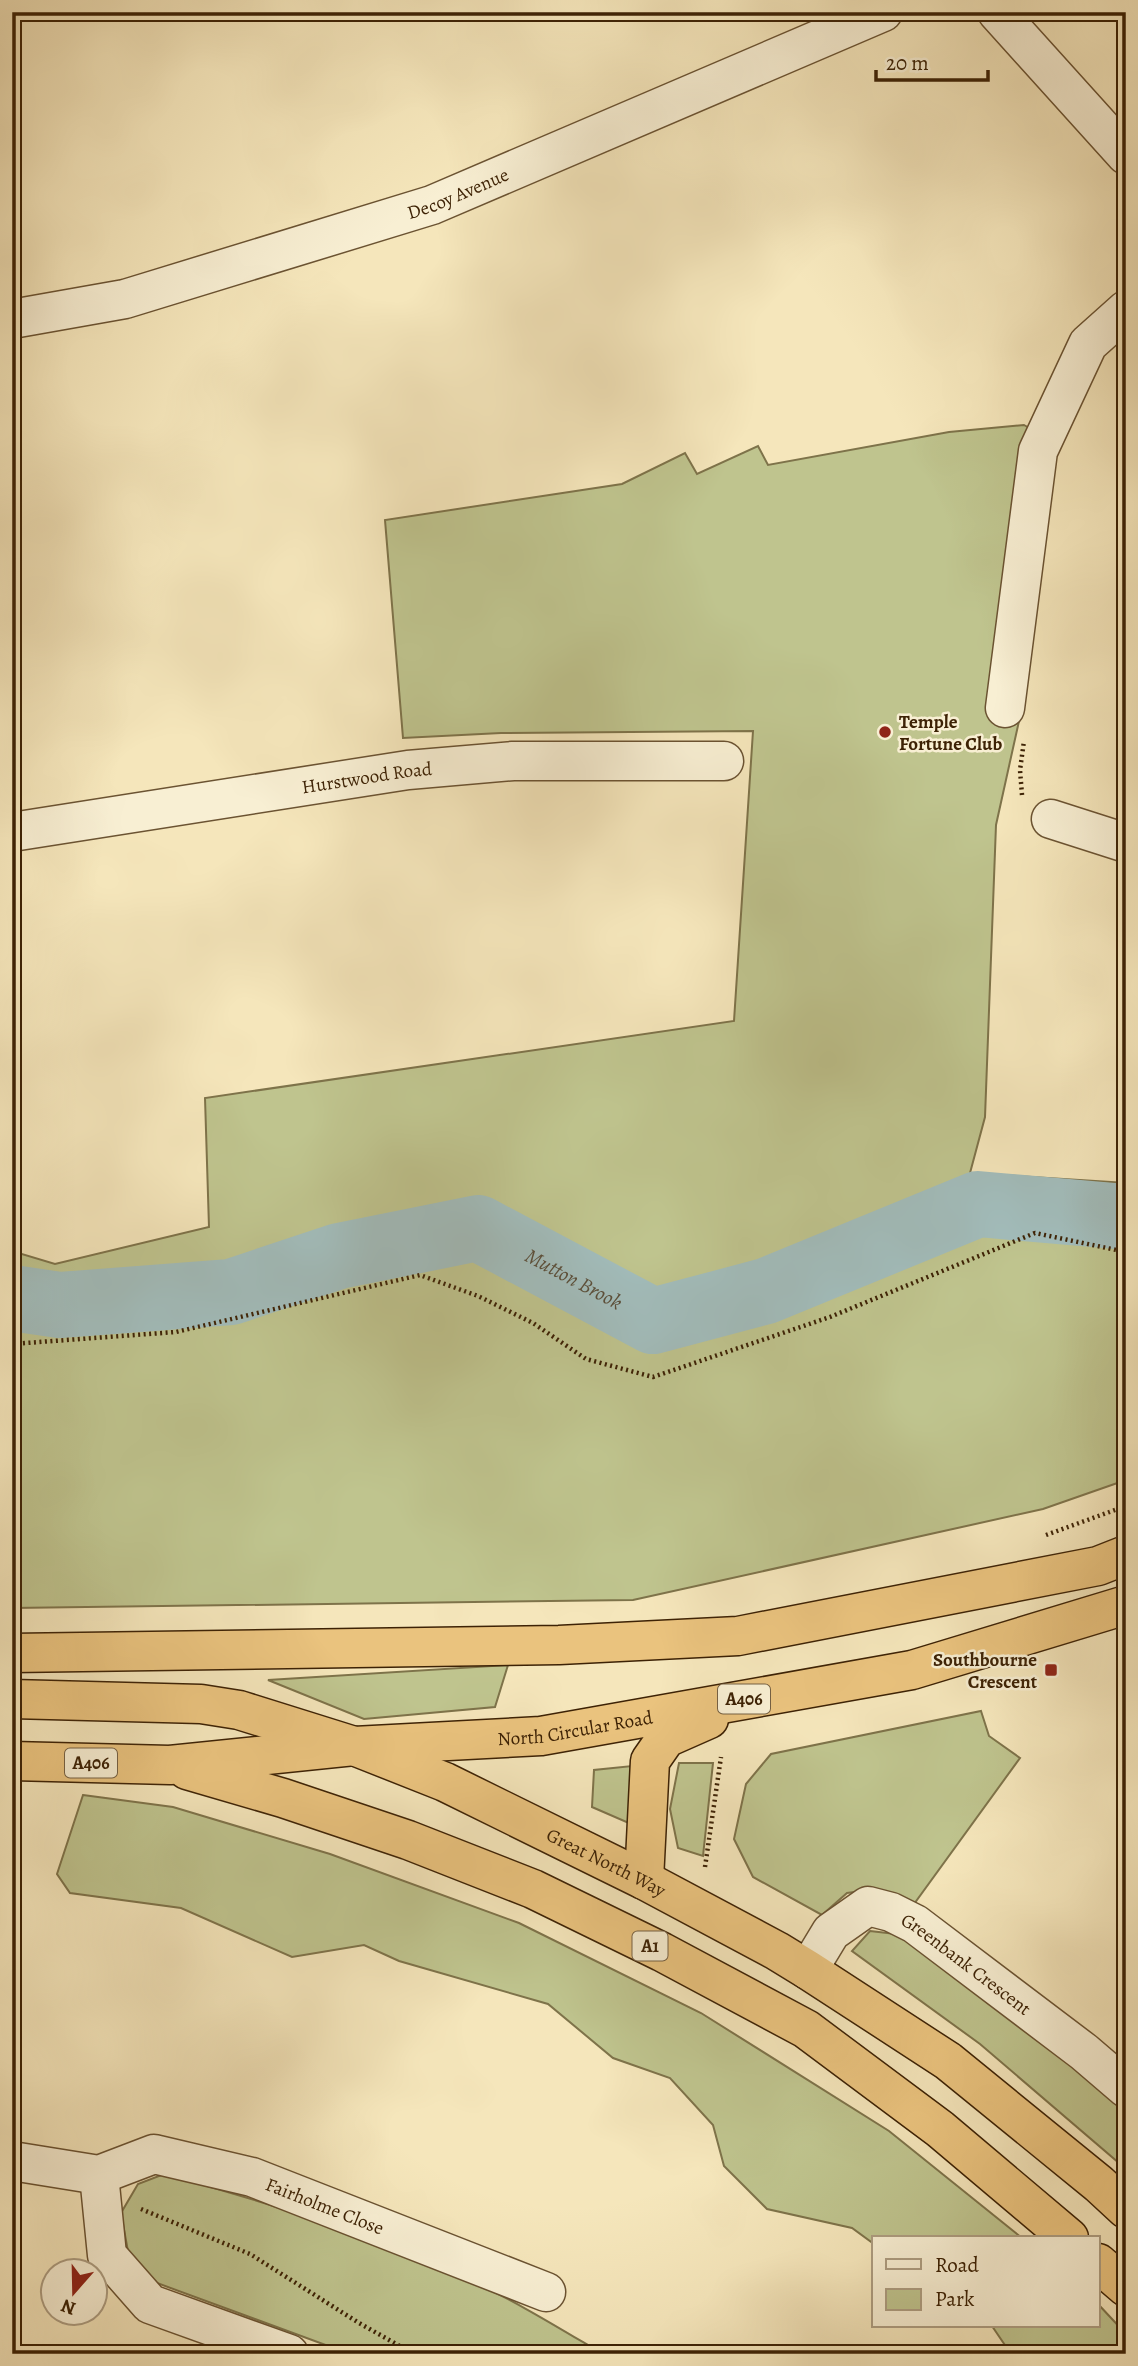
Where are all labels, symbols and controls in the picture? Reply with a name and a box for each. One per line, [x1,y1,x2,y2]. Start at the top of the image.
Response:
scale bar [876,38,988,82]
text: 20 m [886,49,929,77]
street label: Decoy Avenue [404,162,513,226]
place label: Temple Fortune Club [899,709,1002,757]
marker: Temple Fortune Club [877,724,893,740]
street label: Hurstwood Road [300,756,434,800]
water label: Mutton Brook [520,1242,627,1316]
place label: Southbourne Crescent [933,1647,1038,1695]
marker: Southbourne Crescent [1043,1662,1059,1678]
road number: A406 [718,1684,770,1714]
street label: North Circular Road [497,1704,656,1752]
road number: A406 [65,1748,117,1778]
street label: Great North Way [542,1822,671,1904]
street label: Greenbank Crescent [897,1907,1036,2022]
road number: A1 [632,1932,668,1960]
street label: Fairholme Close [262,2172,388,2241]
legend [872,2236,1100,2328]
text: Road [935,2251,979,2279]
north arrow [38,2258,108,2328]
text: Park [935,2285,975,2313]
text: N [57,2292,79,2322]

